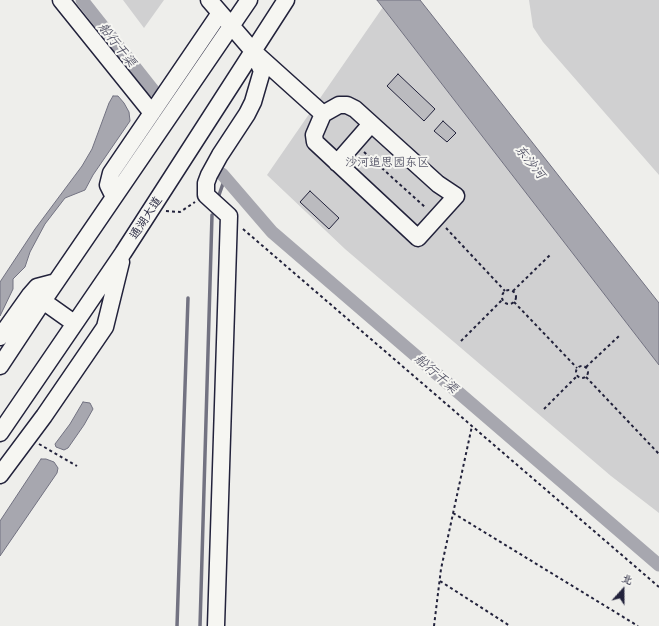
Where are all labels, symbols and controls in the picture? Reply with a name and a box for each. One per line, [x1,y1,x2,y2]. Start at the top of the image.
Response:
water label: 船行干渠 [95,20,139,70]
water label: 东沙河 [512,142,548,182]
park label: 沙河追思园东区 [345,156,429,170]
street label: 通湖大道 [127,194,165,242]
water label: 船行干渠 [411,351,461,397]
north arrow [603,570,643,610]
text: 北 [620,570,635,587]

